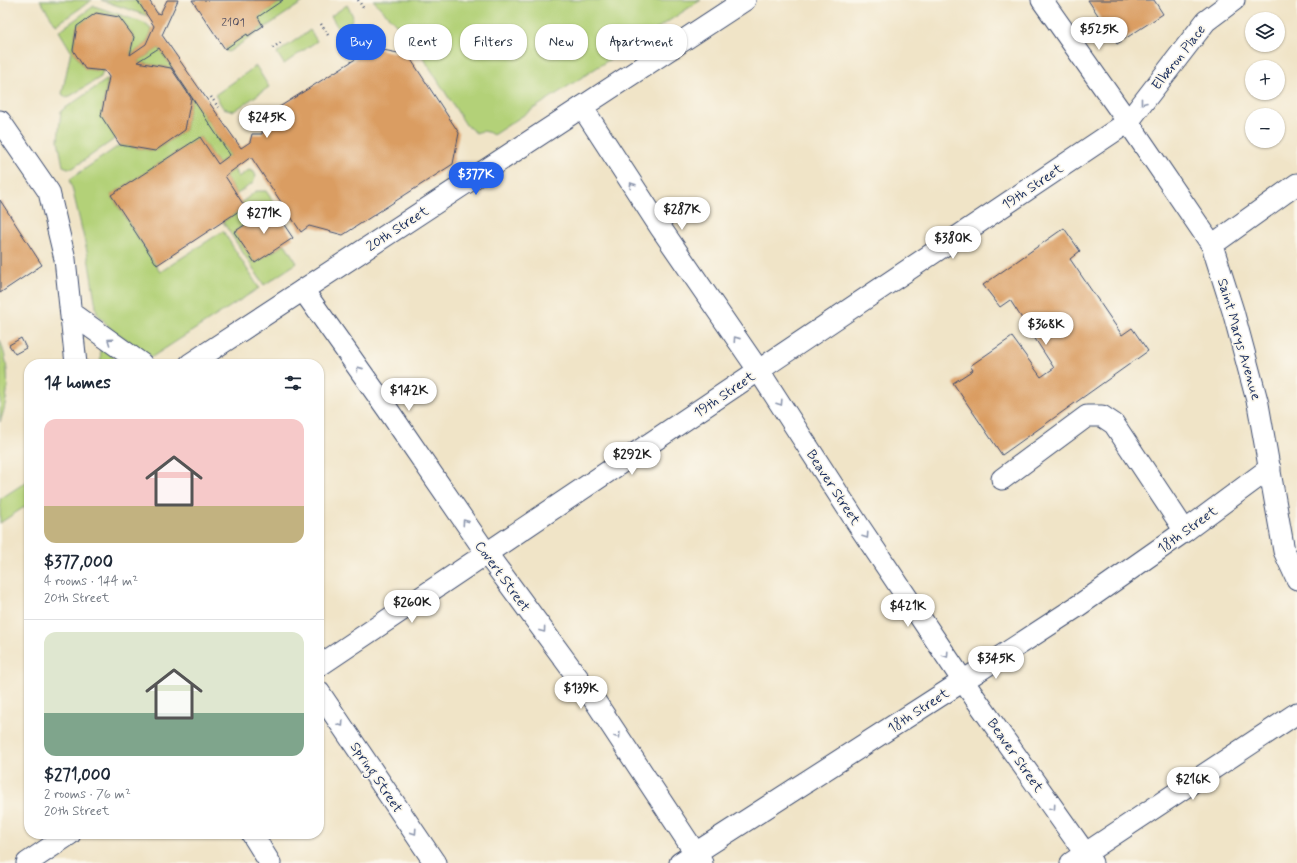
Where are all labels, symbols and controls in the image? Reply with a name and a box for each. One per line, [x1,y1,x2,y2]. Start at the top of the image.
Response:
map controls [1245,12,1285,148]
button: layers [1245,12,1285,52]
house number: 2101 [221,15,245,31]
pin: $525K [1071,17,1127,51]
text: $525K [1080,21,1118,38]
street label: Elberon Place [1148,21,1210,94]
chip: Buy [336,24,386,60]
chip: Rent [394,24,452,60]
chip: Filters [460,24,527,60]
chip: New [535,24,588,60]
chip: Apartment [596,24,687,60]
button: + [1245,60,1285,100]
one-way arrow [1141,97,1148,104]
pin: $245K [239,105,295,139]
button: − [1245,108,1285,148]
text: $245K [248,109,286,126]
street label: 19th Street [998,159,1067,214]
pin: $377K [448,162,504,196]
text: $377K [458,166,494,183]
one-way arrow [629,182,637,189]
pin: $287K [654,197,710,231]
pin: $271K [236,201,292,235]
text: $287K [663,201,701,218]
street label: 20th Street [363,202,433,256]
text: $271K [247,205,281,222]
pin: $380K [925,226,981,260]
text: $380K [934,230,972,247]
street label: Saint Marys Avenue [1213,276,1265,402]
pin: $368K [1018,312,1074,346]
text: $368K [1028,316,1064,333]
one-way arrow [734,336,741,343]
one-way arrow [108,339,115,346]
one-way arrow [356,366,364,373]
street label: 19th Street [690,367,759,422]
text: 14 homes [44,372,111,394]
icon: filters [282,372,304,394]
pin: $142K [381,378,437,412]
text: $142K [390,382,428,399]
one-way arrow [775,399,782,406]
pin: $292K [604,442,660,476]
icon: home [138,445,210,517]
text: $292K [613,446,651,463]
street label: Beaver Street [802,446,865,529]
street label: 18th Street [1154,502,1222,558]
one-way arrow [463,519,470,526]
one-way arrow [861,532,869,539]
street label: Covert Street [470,538,534,616]
text: $377,000 [44,551,113,573]
text: 4 rooms · 144 m² [44,573,138,590]
text: 20th Street [44,590,110,607]
pin: $260K [384,590,440,624]
text: $260K [393,594,431,611]
pin: $421K [880,594,936,628]
text: $421K [890,598,926,615]
one-way arrow [538,626,545,633]
pin: $345K [968,646,1024,680]
text: $345K [977,650,1015,667]
one-way arrow [941,651,948,658]
icon: home [138,658,210,730]
pin: $139K [553,676,609,710]
text: $139K [564,680,598,697]
street label: 18th Street [884,684,953,737]
street label: Beaver Street [983,715,1048,797]
one-way arrow [336,720,344,727]
one-way arrow [613,732,620,739]
street label: Spring Street [344,739,407,818]
text: $271,000 [44,764,111,786]
pin: $216K [1165,767,1221,801]
text: $216K [1176,771,1210,788]
text: 2 rooms · 76 m² [44,786,131,803]
text: 20th Street [44,803,110,820]
one-way arrow [1048,803,1055,810]
one-way arrow [409,828,417,835]

